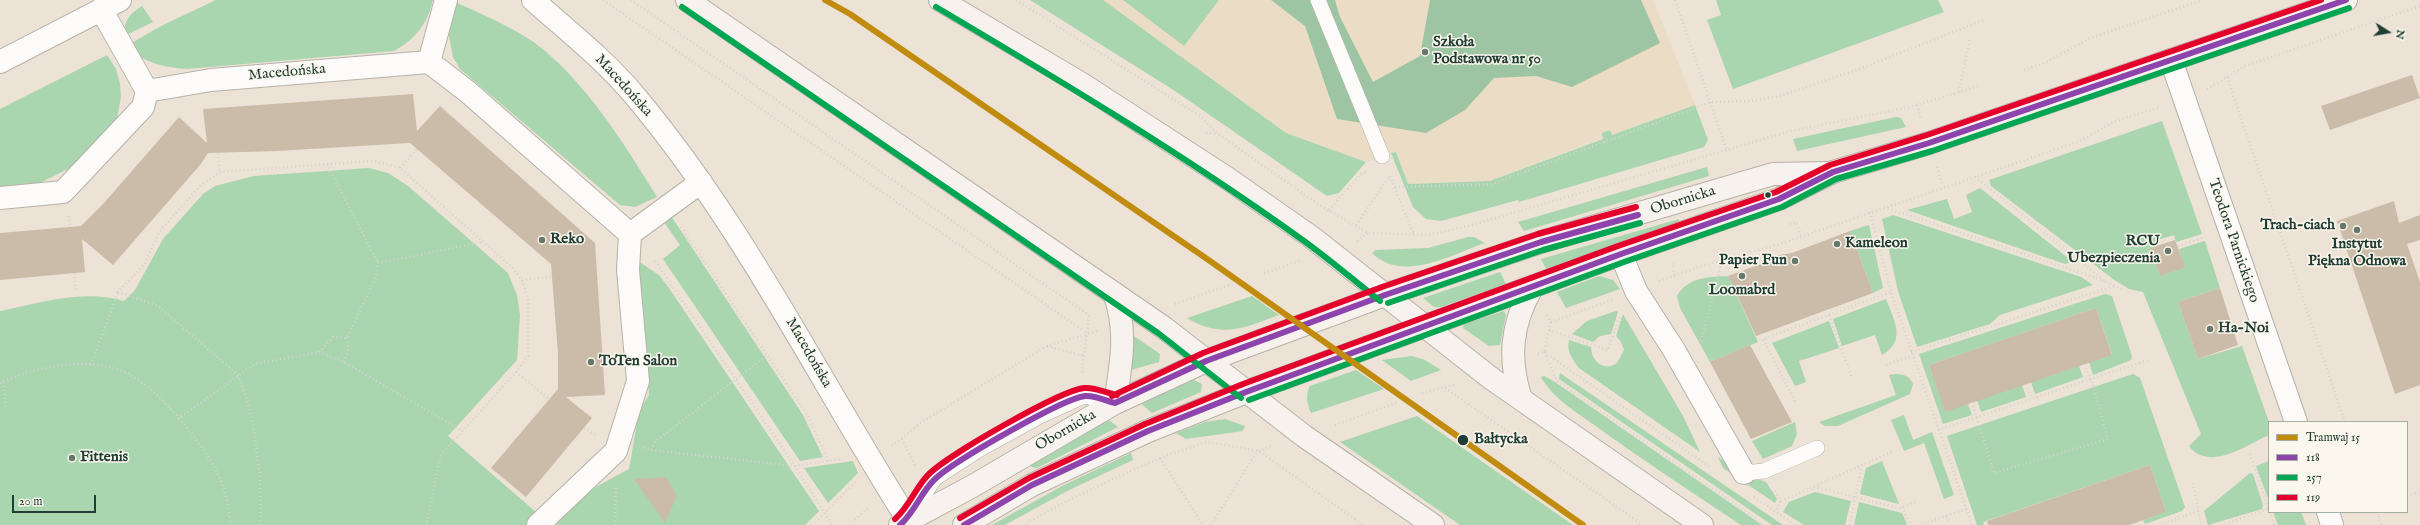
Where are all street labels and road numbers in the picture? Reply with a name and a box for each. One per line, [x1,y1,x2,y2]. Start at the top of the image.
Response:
street label: Macedońska [590,51,656,121]
street label: Macedońska [248,61,326,85]
street label: Teodora Parnickiego [2203,177,2263,305]
street label: Obornicka [1648,183,1718,219]
street label: Macedońska [781,315,835,391]
street label: Obornicka [1033,406,1099,456]

